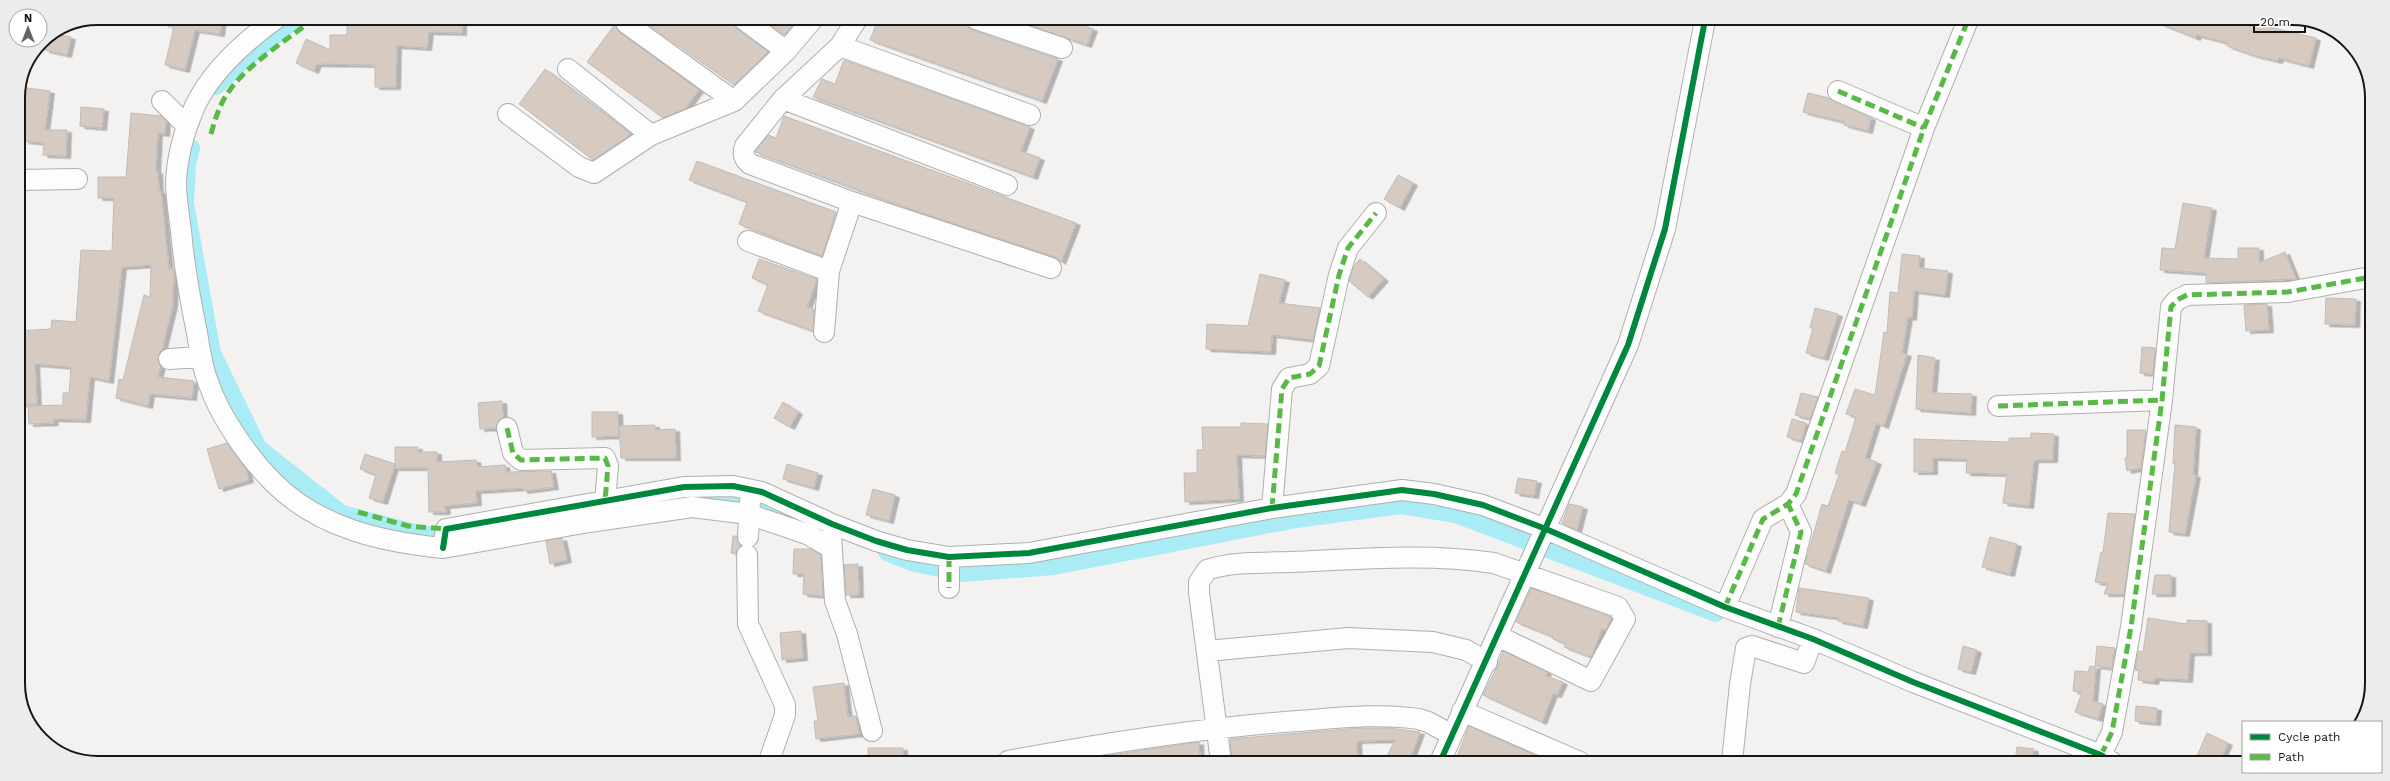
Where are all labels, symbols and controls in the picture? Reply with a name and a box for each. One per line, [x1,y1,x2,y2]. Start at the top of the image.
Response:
north arrow [8,8,48,48]
scale bar [2254,8,2305,34]
text: N [24,12,32,25]
text: 20 m [2260,15,2290,29]
legend [2242,721,2382,773]
text: Cycle path [2278,730,2340,744]
text: Path [2278,750,2304,764]

